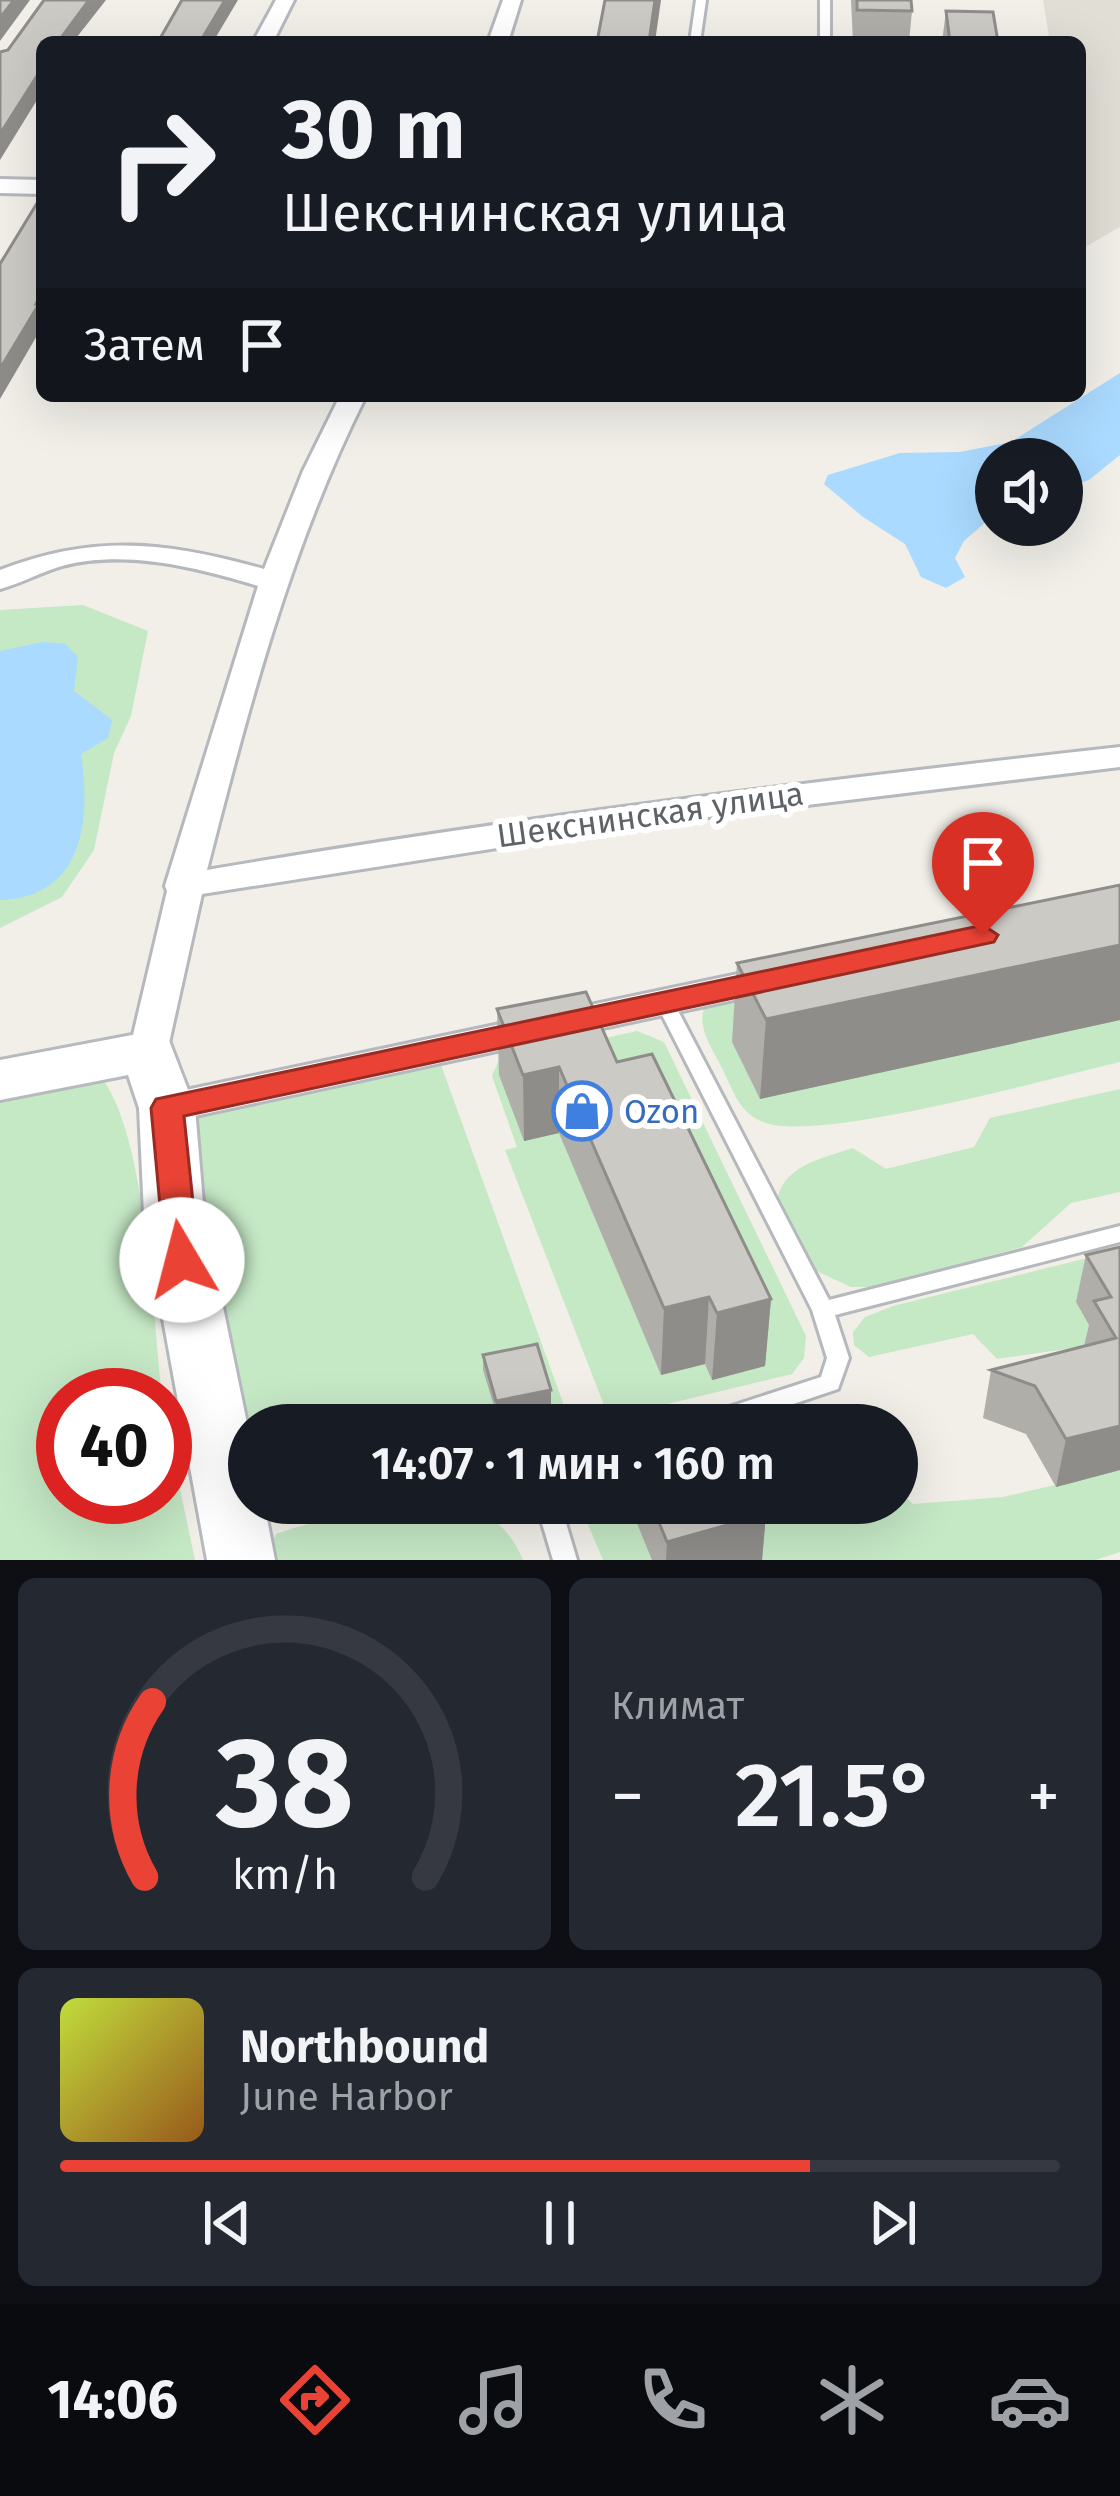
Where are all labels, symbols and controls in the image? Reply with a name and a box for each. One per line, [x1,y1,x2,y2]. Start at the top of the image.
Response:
text: 30 m [282,79,466,180]
icon: right [84,84,240,240]
text: Шекснинская улица [282,181,788,245]
icon: arrive [229,312,295,378]
text: Затем [84,318,205,372]
map controls [975,438,1083,546]
button: sound [975,438,1083,546]
street label: Шекснинская улица [494,774,806,856]
pin [932,812,1034,935]
icon: arrive [950,830,1016,896]
shop icon: Ozon [551,1080,613,1142]
place label: Ozon [624,1092,699,1132]
position arrow [119,1197,245,1323]
speed limit sign: 40 [36,1368,192,1524]
text: 14:07 · 1 мин · 160 m [371,1437,775,1491]
text: Климат [611,1683,744,1729]
text: 38 [215,1709,353,1859]
text: 21.5° [735,1742,936,1850]
text: − [611,1757,644,1836]
text: + [1027,1757,1060,1836]
text: km/h [231,1849,338,1900]
text: Northbound [240,2020,489,2074]
text: June Harbor [240,2074,453,2120]
icon: previous [194,2190,260,2256]
icon: pause [527,2190,593,2256]
icon: next [860,2190,926,2256]
icon: directions [273,2358,357,2442]
icon: music [452,2358,536,2442]
icon: phone [631,2358,715,2442]
icon: climate [810,2358,894,2442]
icon: car [988,2358,1072,2442]
text: 14:06 [47,2368,178,2432]

